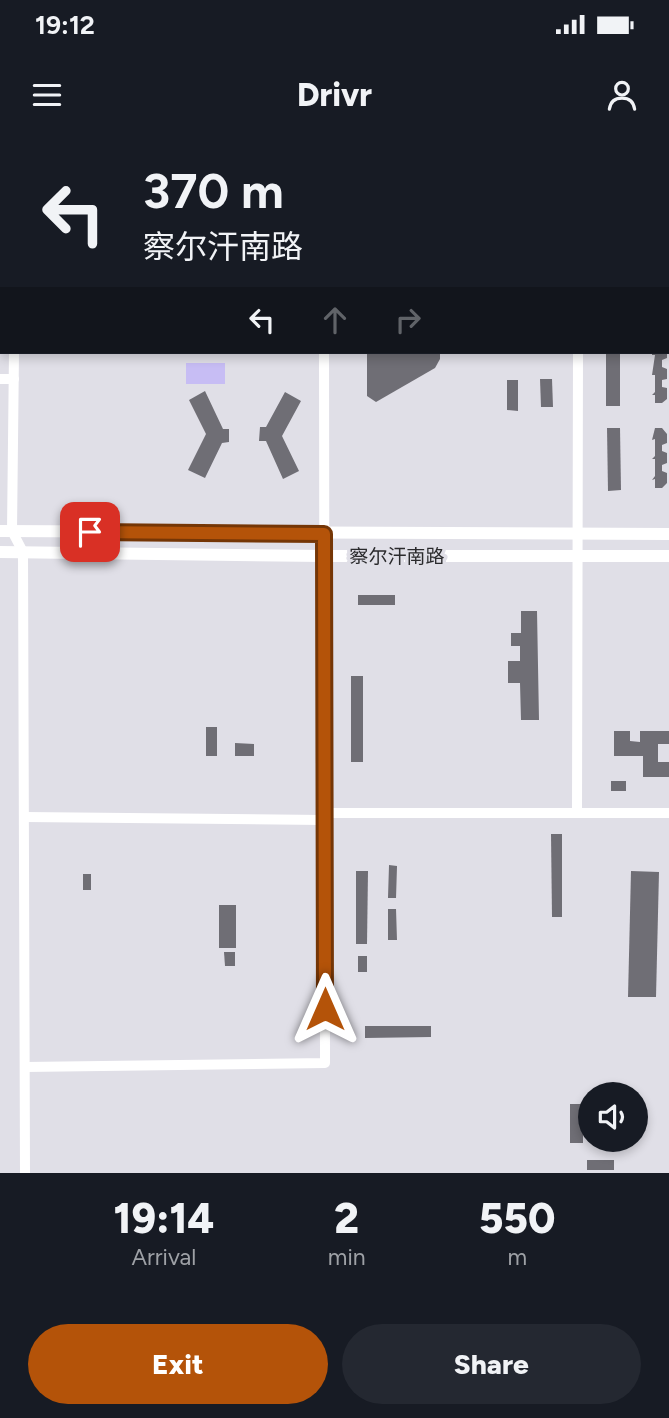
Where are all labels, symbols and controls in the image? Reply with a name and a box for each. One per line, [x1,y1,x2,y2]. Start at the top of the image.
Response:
text: 19:12 [35,9,95,41]
icon: menu [28,76,66,114]
text: Drivr [297,76,372,114]
icon: person [603,76,641,114]
text: 370 m [143,161,284,220]
icon: left [28,168,119,259]
text: 察尔汗南路 [143,228,303,266]
icon: left [243,301,281,339]
icon: ahead [316,301,354,339]
icon: right [389,301,427,339]
pin [60,502,120,562]
icon: arrive [71,513,109,551]
street label: 察尔汗南路 [349,545,445,568]
position arrow [288,972,362,1046]
map controls [578,1082,648,1152]
button: sound [578,1082,648,1152]
text: 19:14 [113,1193,214,1244]
text: 2 [334,1193,359,1244]
text: 550 [479,1193,556,1244]
text: Arrival [131,1243,196,1271]
text: min [328,1243,366,1271]
text: m [507,1243,527,1271]
button: Exit [28,1324,328,1404]
button: Share [342,1324,641,1404]

